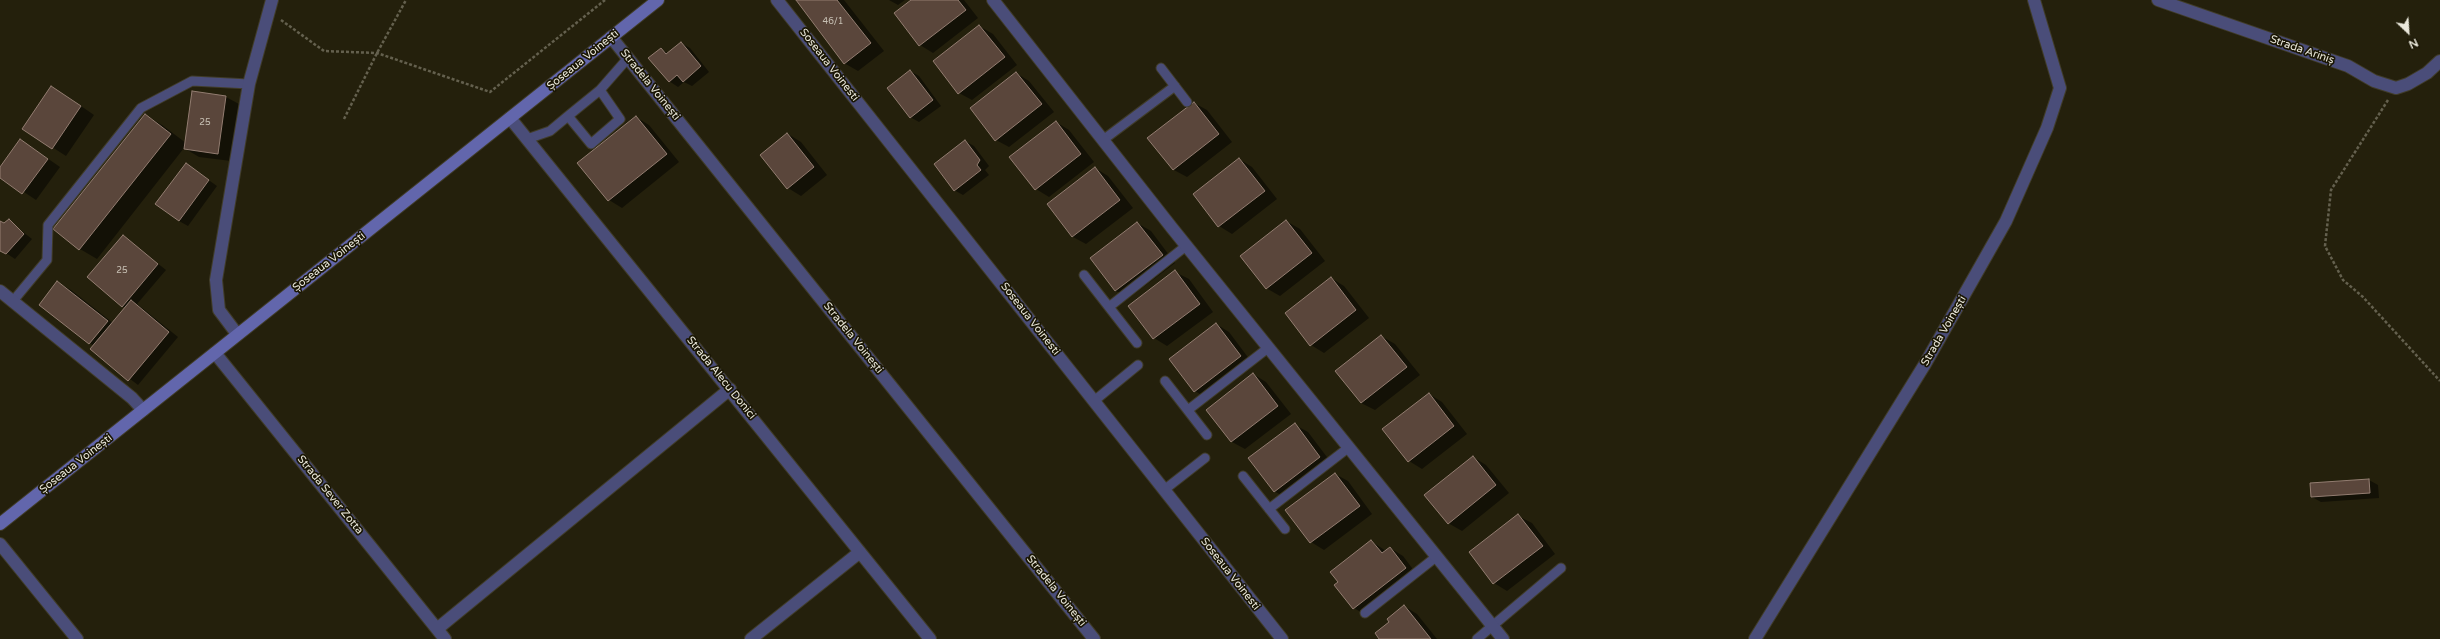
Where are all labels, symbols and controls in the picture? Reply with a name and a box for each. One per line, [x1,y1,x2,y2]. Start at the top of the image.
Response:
north arrow [2388,12,2428,52]
house number: 46/1 [823,17,843,27]
street label: Soseaua Voinesti [797,26,861,104]
street label: Șoseaua Voinești [544,27,622,93]
street label: Strada Ariniș [2268,33,2336,67]
text: N [2407,36,2420,51]
street label: Stradela Voinești [617,47,683,123]
house number: 25 [199,118,211,128]
street label: Șoseaua Voinești [290,230,368,294]
house number: 25 [116,266,128,276]
street label: Soseaua Voinesti [998,280,1062,358]
street label: Strada Voinești [1919,294,1969,368]
street label: Stradela Voinești [820,300,886,376]
street label: Strada Alecu Donici [684,334,758,422]
street label: Șoseaua Voinești [37,432,115,496]
street label: Strada Sever Zotta [294,453,366,537]
street label: Soseaua Voinesti [1198,535,1262,613]
street label: Stradela Voinești [1023,553,1089,629]

